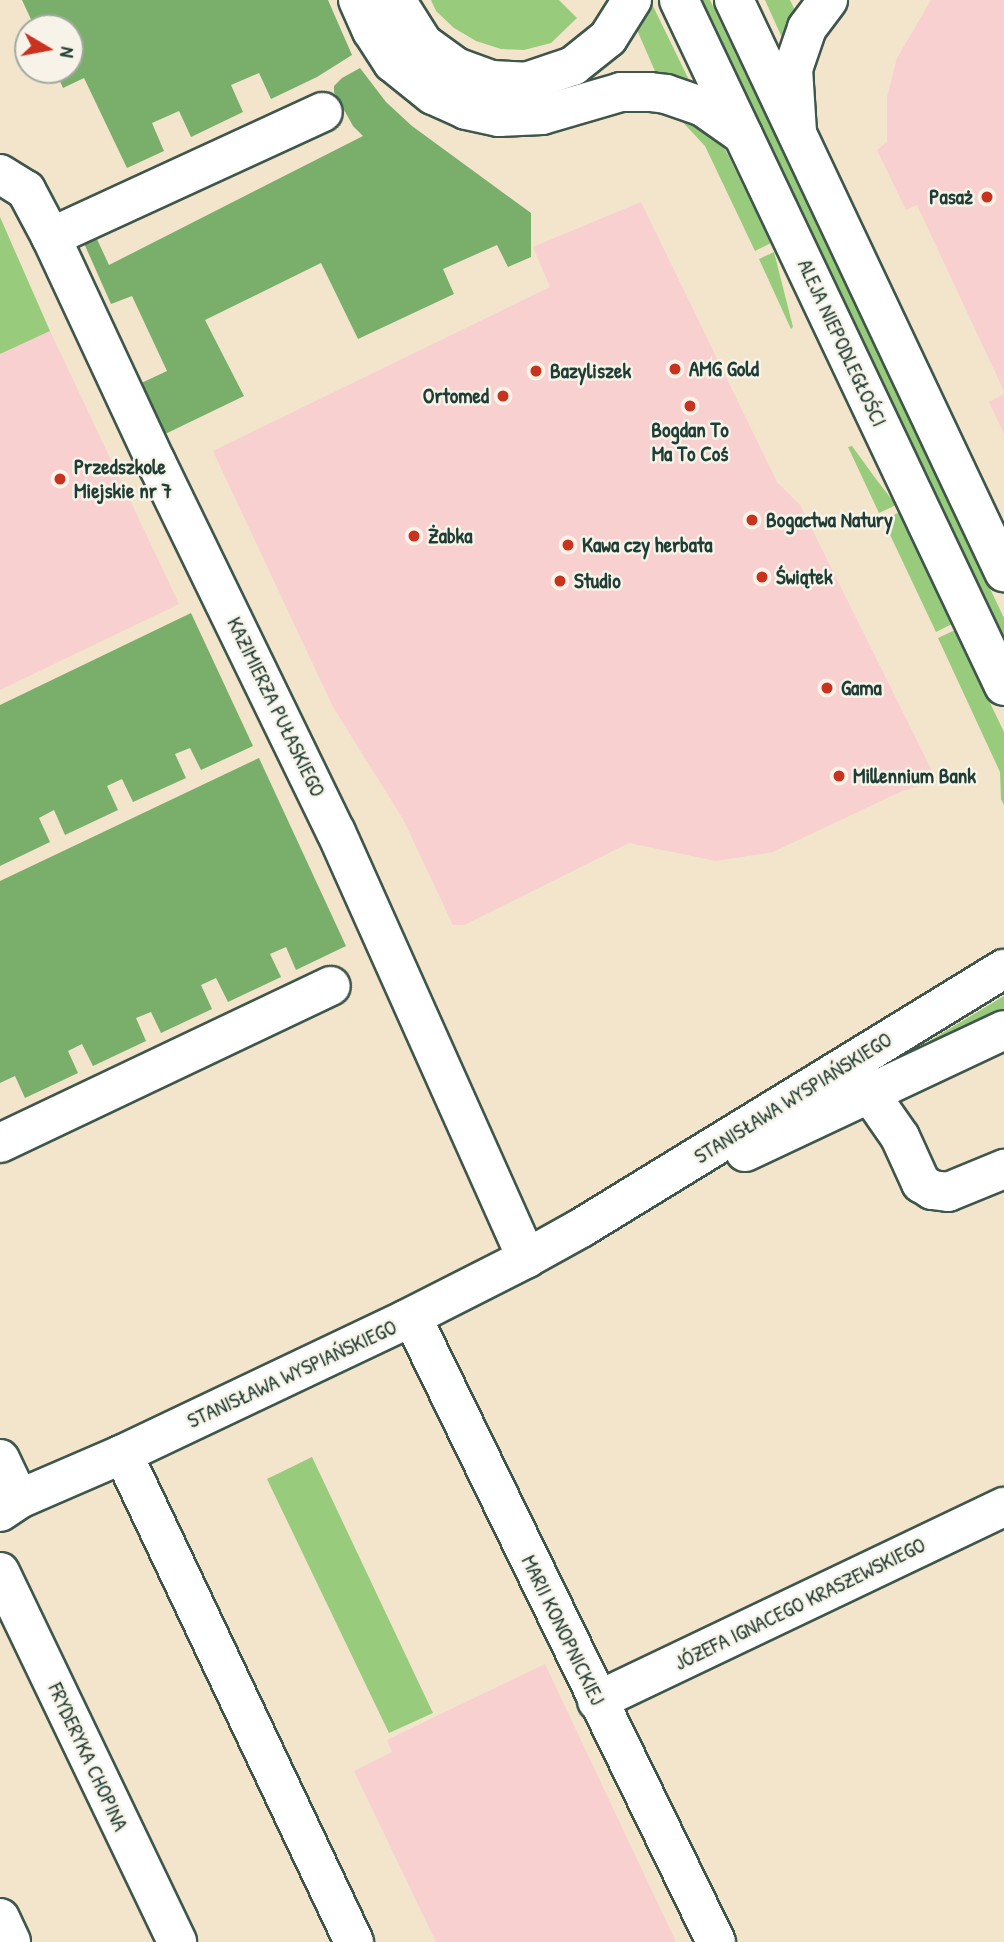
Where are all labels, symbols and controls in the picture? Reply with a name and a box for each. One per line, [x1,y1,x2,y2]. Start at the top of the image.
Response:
north arrow [14,14,84,84]
text: N [54,45,81,60]
place label: Pasaż [929,184,973,210]
marker: Pasaż [979,189,995,205]
street label: ALEJA NIEPODLEGŁOŚCI [792,255,892,431]
place label: AMG Gold [689,356,759,382]
place label: Bazyliszek [550,358,631,384]
marker: AMG Gold [667,361,683,377]
marker: Bazyliszek [528,363,544,379]
place label: Ortomed [423,383,489,409]
marker: Ortomed [495,388,511,404]
marker: Bogdan To Ma To Coś [682,398,698,414]
place label: Bogdan To Ma To Coś [651,417,729,467]
place label: Przedszkole Miejskie nr 7 [74,454,172,504]
marker: Przedszkole Miejskie nr 7 [52,471,68,487]
place label: Bogactwa Natury [766,507,893,533]
marker: Bogactwa Natury [744,512,760,528]
place label: Żabka [428,523,472,549]
marker: Żabka [406,528,422,544]
place label: Kawa czy herbata [582,532,712,558]
marker: Kawa czy herbata [560,537,576,553]
place label: Świątek [776,564,833,590]
place label: Studio [574,568,621,594]
marker: Świątek [754,569,770,585]
marker: Studio [552,573,568,589]
street label: KAZIMIERZA PUŁASKIEGO [222,613,330,801]
place label: Gama [841,675,882,701]
marker: Gama [819,680,835,696]
place label: Millennium Bank [853,763,976,789]
marker: Millennium Bank [831,768,847,784]
street label: STANISŁAWA WYSPIAŃSKIEGO [690,1027,896,1169]
street label: STANISŁAWA WYSPIAŃSKIEGO [183,1314,401,1434]
street label: JÓZEFA IGNACEGO KRASZEWSKIEGO [670,1532,930,1676]
street label: MARII KONOPNICKIEJ [516,1551,610,1709]
street label: FRYDERYKA CHOPINA [43,1679,133,1835]

